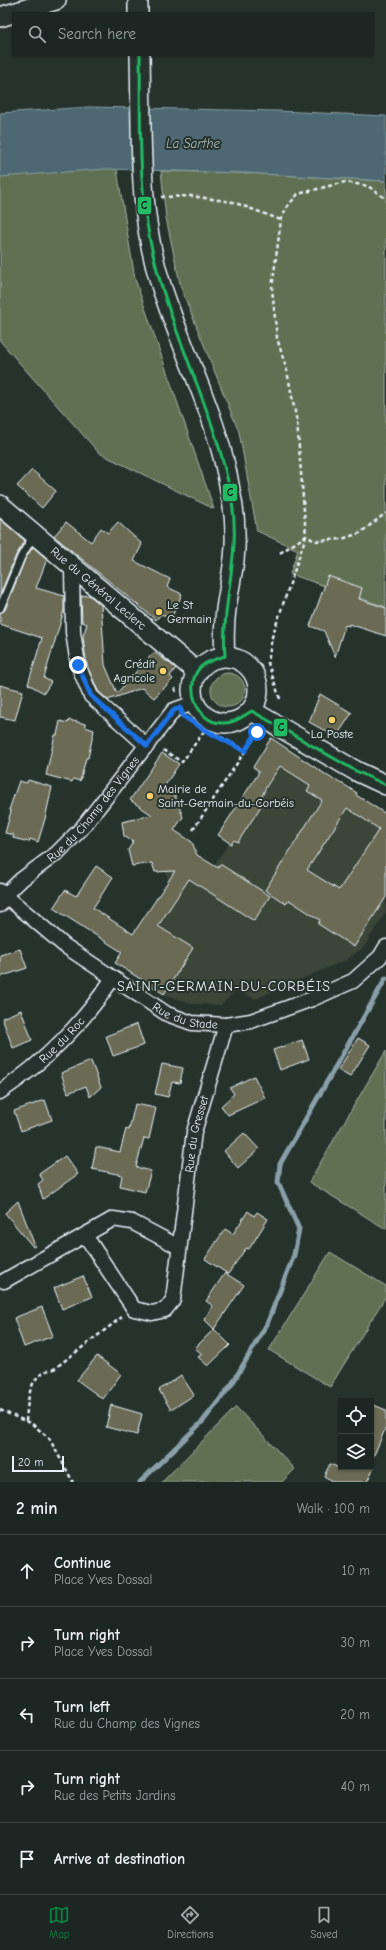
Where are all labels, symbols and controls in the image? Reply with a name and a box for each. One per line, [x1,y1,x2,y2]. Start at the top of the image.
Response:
search box [12,12,374,56]
icon: search [26,23,48,45]
text: Search here [58,25,136,43]
water label: La Sarthe [166,136,220,151]
line badge: C [137,196,152,215]
text: C [141,199,148,212]
line badge: C [222,483,238,502]
text: C [227,486,234,499]
street label: Rue du Général Leclerc [48,544,149,633]
place label: Le St Germain [167,598,212,626]
marker: Le St Germain [154,607,164,617]
route end [69,656,87,674]
place label: Crédit Agricole [113,657,156,685]
marker: Crédit Agricole [158,666,168,676]
marker: La Poste [327,715,337,725]
line badge: C [273,718,288,737]
text: C [278,721,285,734]
route start [248,723,266,741]
place label: La Poste [311,727,353,741]
street label: Rue du Champ des Vignes [44,754,142,865]
place label: Mairie de Saint-Germain-du-Corbéis [158,782,294,810]
marker: Mairie de Saint-Germain-du-Corbéis [145,791,155,801]
district label: SAINT-GERMAIN-DU-CORBÉIS [117,978,331,995]
street label: Rue du Stade [150,999,218,1032]
street label: Rue du Roc [36,1014,88,1066]
street label: Rue du Gresset [182,1093,212,1173]
map controls [338,1398,374,1470]
button: locate [338,1398,374,1434]
button: layers [338,1434,374,1470]
scale bar [12,1454,64,1473]
text: 20 m [18,1456,43,1469]
text: 2 min [16,1499,57,1518]
text: Walk · 100 m [297,1501,370,1516]
text: Continue [54,1554,111,1572]
icon: ahead [16,1560,38,1582]
text: 10 m [342,1563,370,1578]
text: Place Yves Dossal [54,1572,152,1587]
text: Turn right [54,1626,120,1644]
icon: right [16,1632,38,1654]
text: 30 m [340,1635,370,1650]
text: Place Yves Dossal [54,1644,152,1659]
text: Turn left [54,1698,110,1716]
icon: left [16,1704,38,1726]
text: 20 m [340,1707,370,1722]
text: Rue du Champ des Vignes [54,1716,200,1731]
text: Turn right [54,1770,120,1788]
icon: right [16,1776,38,1798]
text: 40 m [341,1779,370,1794]
text: Rue des Petits Jardins [54,1788,176,1803]
icon: arrive [16,1848,38,1870]
text: Arrive at destination [54,1850,185,1868]
tab: Map [48,1904,70,1941]
tab: Directions [167,1904,214,1941]
tab: Saved [310,1904,338,1941]

